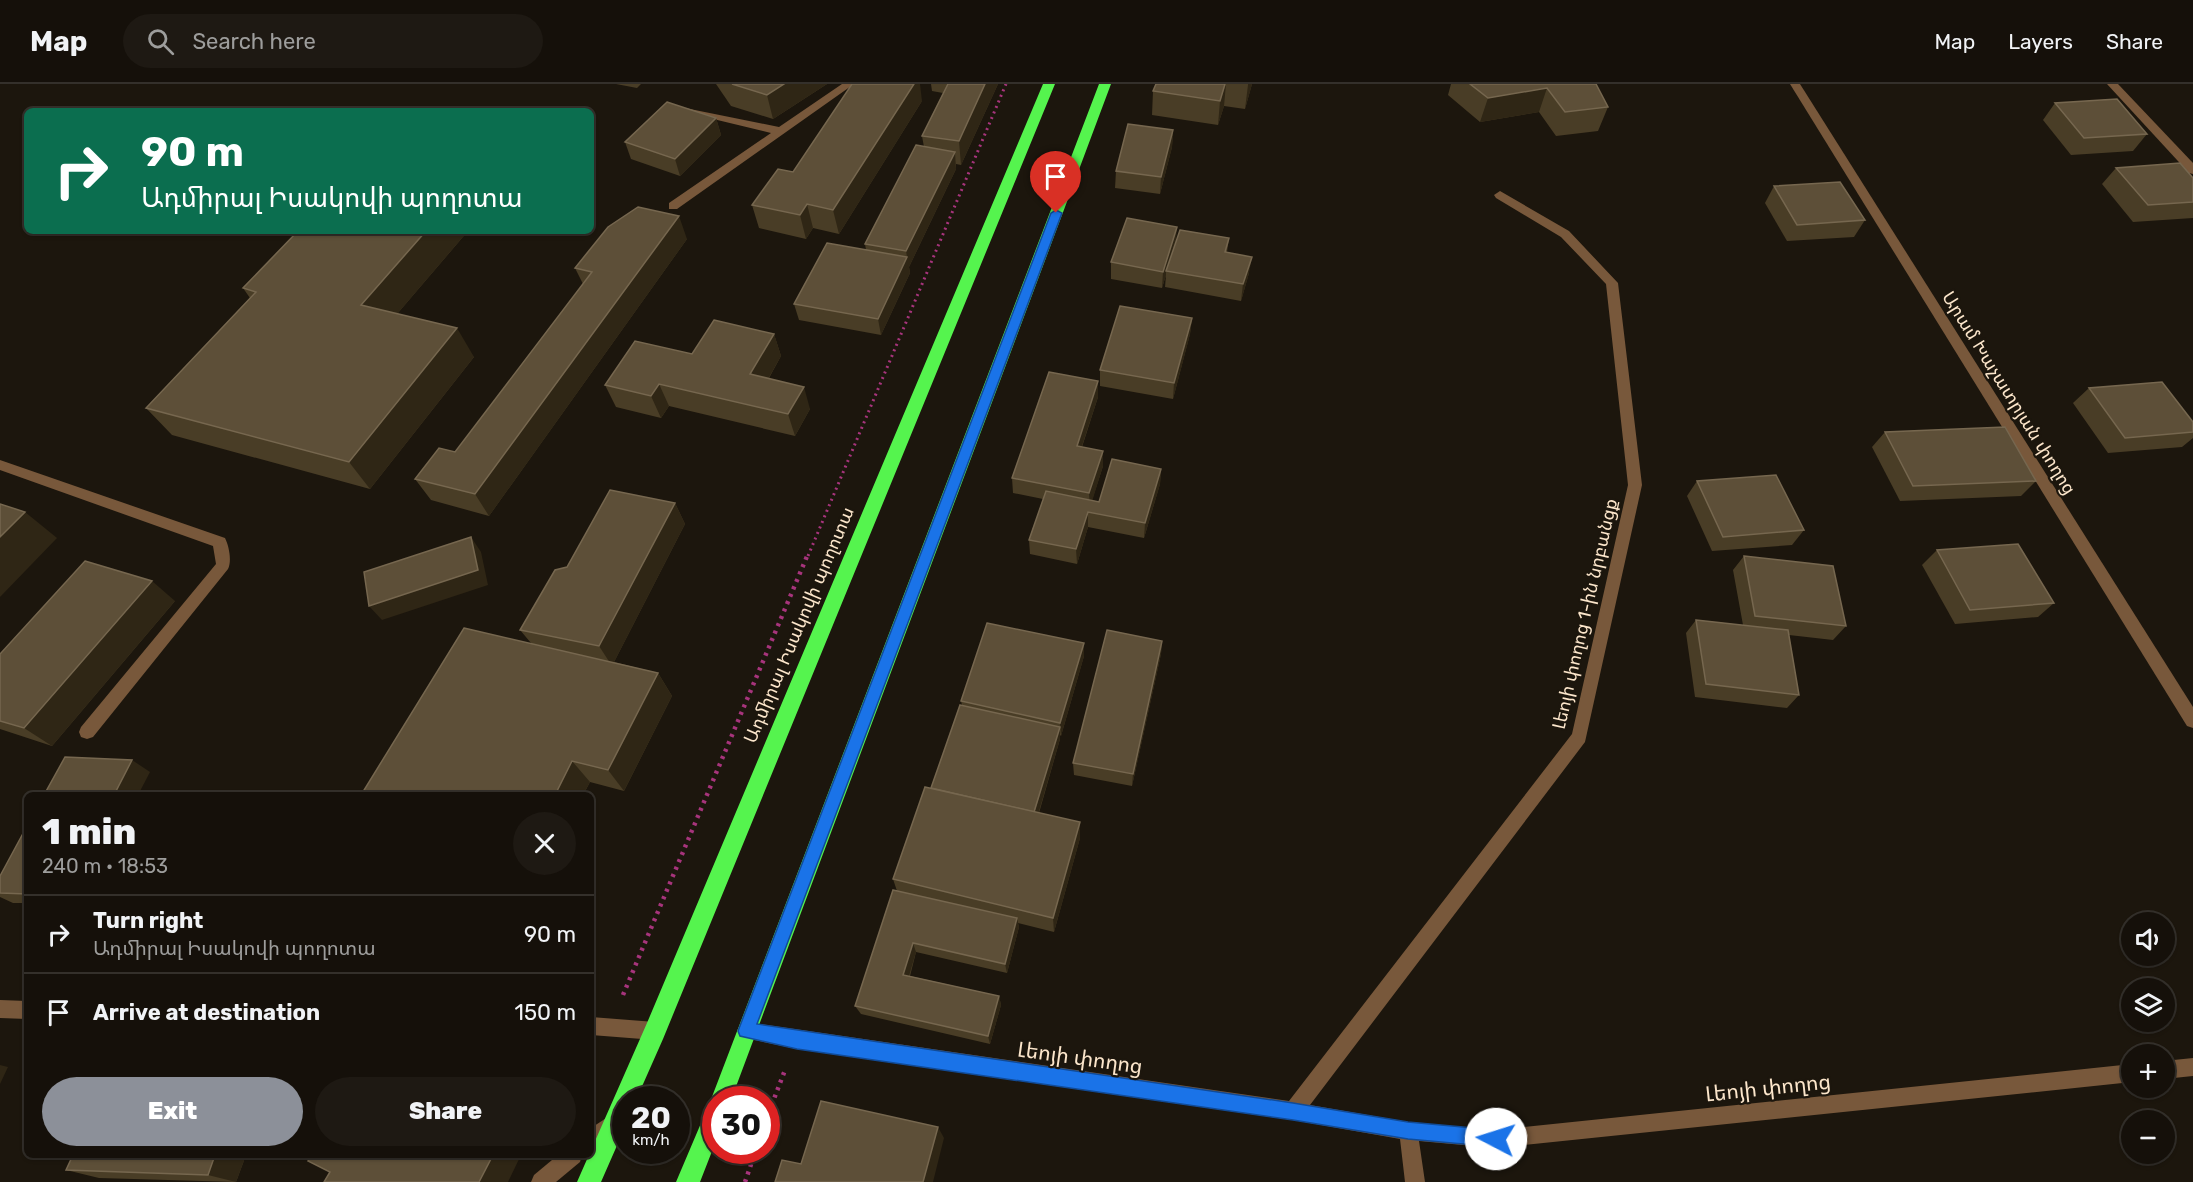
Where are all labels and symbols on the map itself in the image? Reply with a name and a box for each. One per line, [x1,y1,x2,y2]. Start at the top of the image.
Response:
pin [1030,151,1081,213]
street label: Արամ Խաչատրյան փողոց [1937,287,2081,499]
street label: Լեոյի փողոց 1-ին նրբանցք [1548,496,1622,732]
street label: Ադմիրալ Իսակովի պողոտա [739,504,859,746]
street label: Լեոյի փողոց [1016,1036,1144,1079]
street label: Լեոյի փողոց [1704,1068,1832,1107]
speed limit sign: 30 [702,1086,780,1164]
position arrow [1464,1107,1528,1171]

